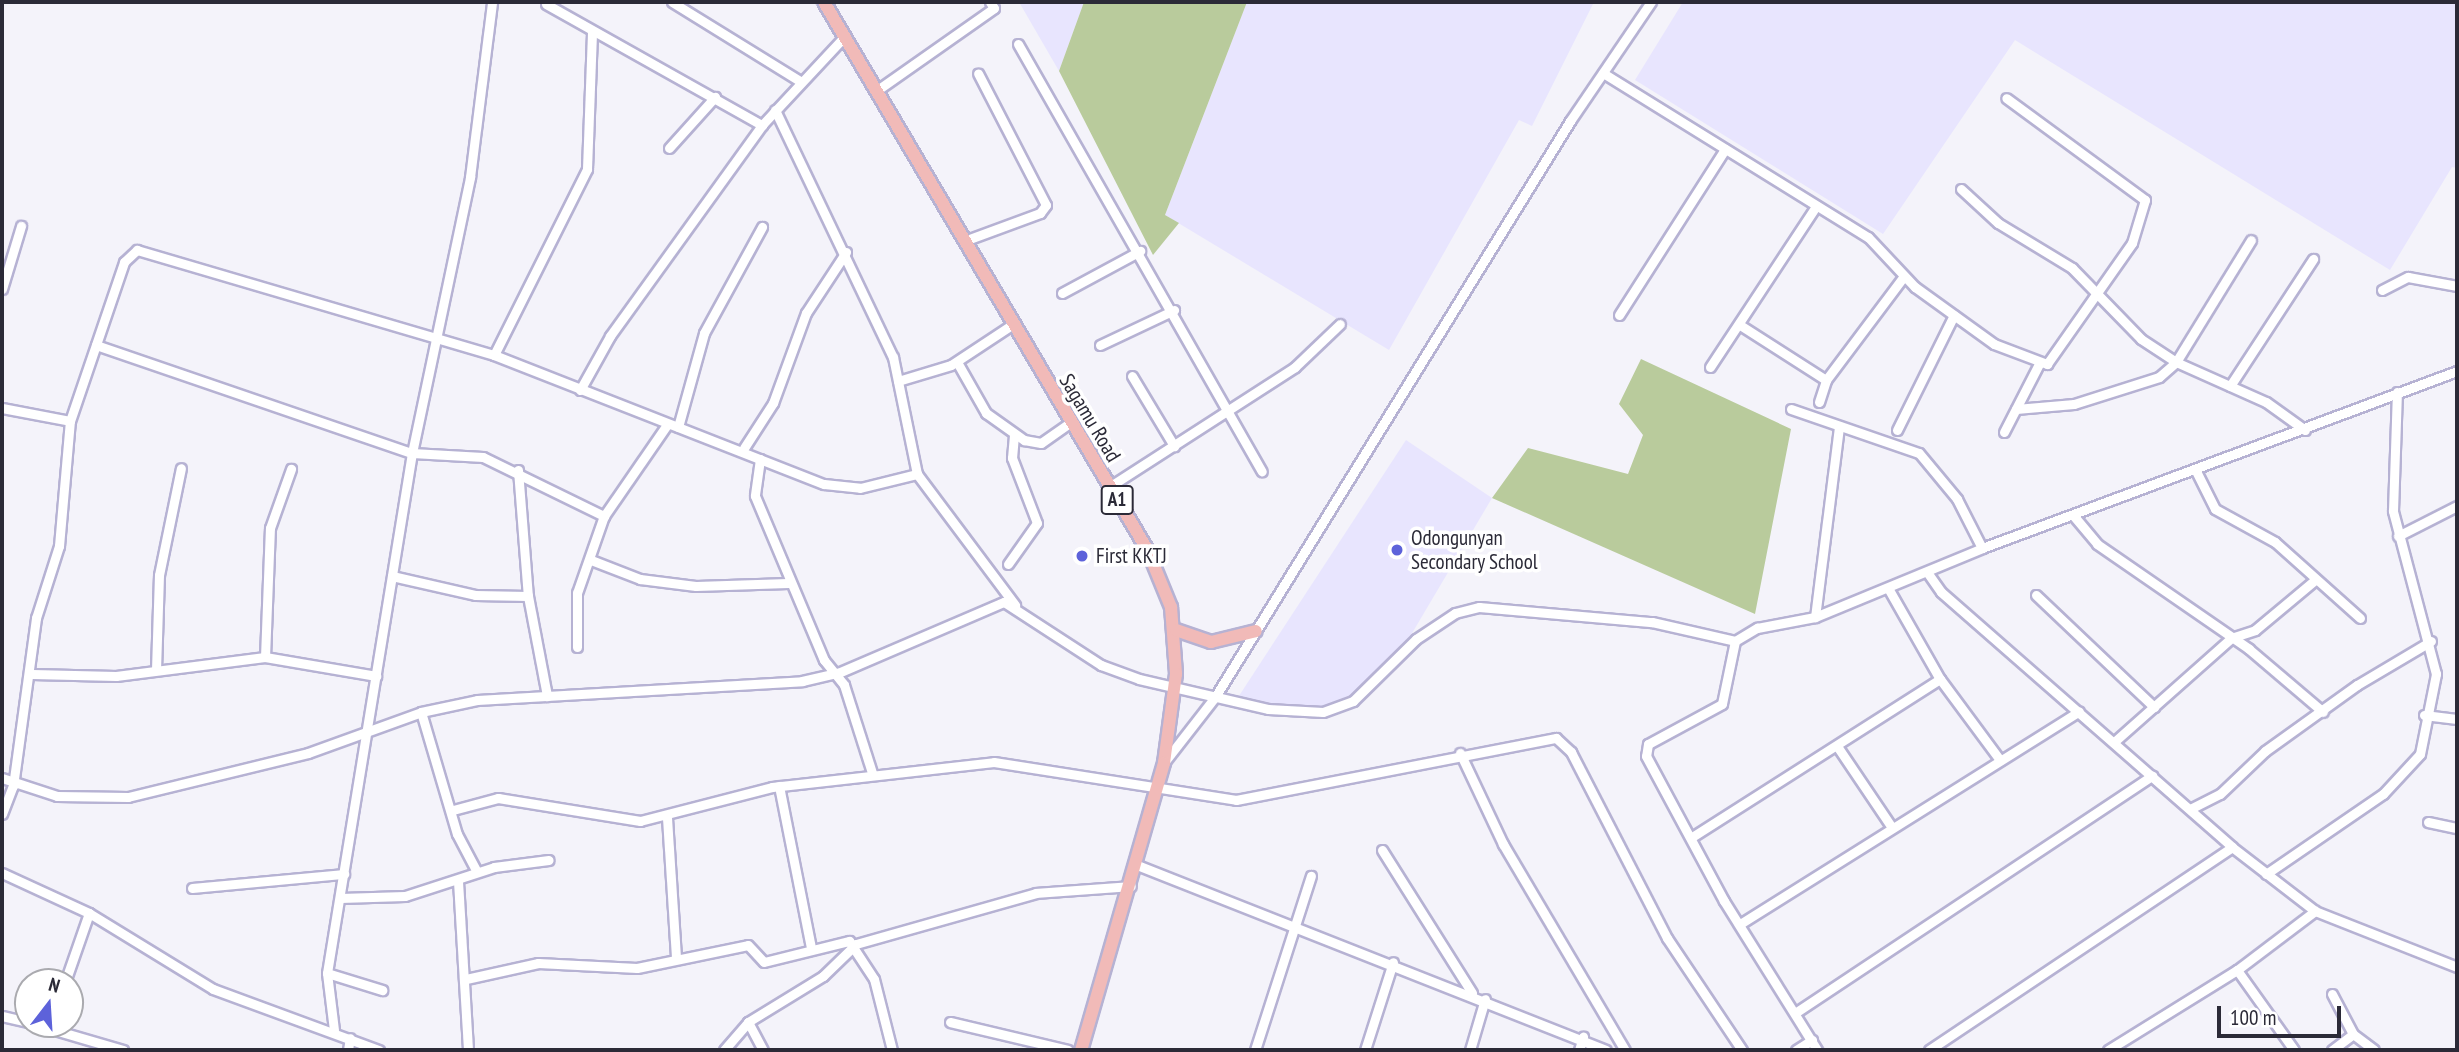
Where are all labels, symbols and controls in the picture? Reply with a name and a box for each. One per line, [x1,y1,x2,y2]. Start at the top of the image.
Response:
street label: Sagamu Road [1054,370,1126,466]
road number: A1 [1100,485,1134,516]
place label: Odongunyan Secondary School [1411,525,1538,575]
marker: Odongunyan Secondary School [1389,542,1405,558]
place label: First KKTJ [1096,543,1167,569]
marker: First KKTJ [1074,548,1090,564]
north arrow [14,968,84,1038]
text: N [46,972,63,998]
scale bar [2221,992,2345,1036]
text: 100 m [2230,1004,2276,1031]

